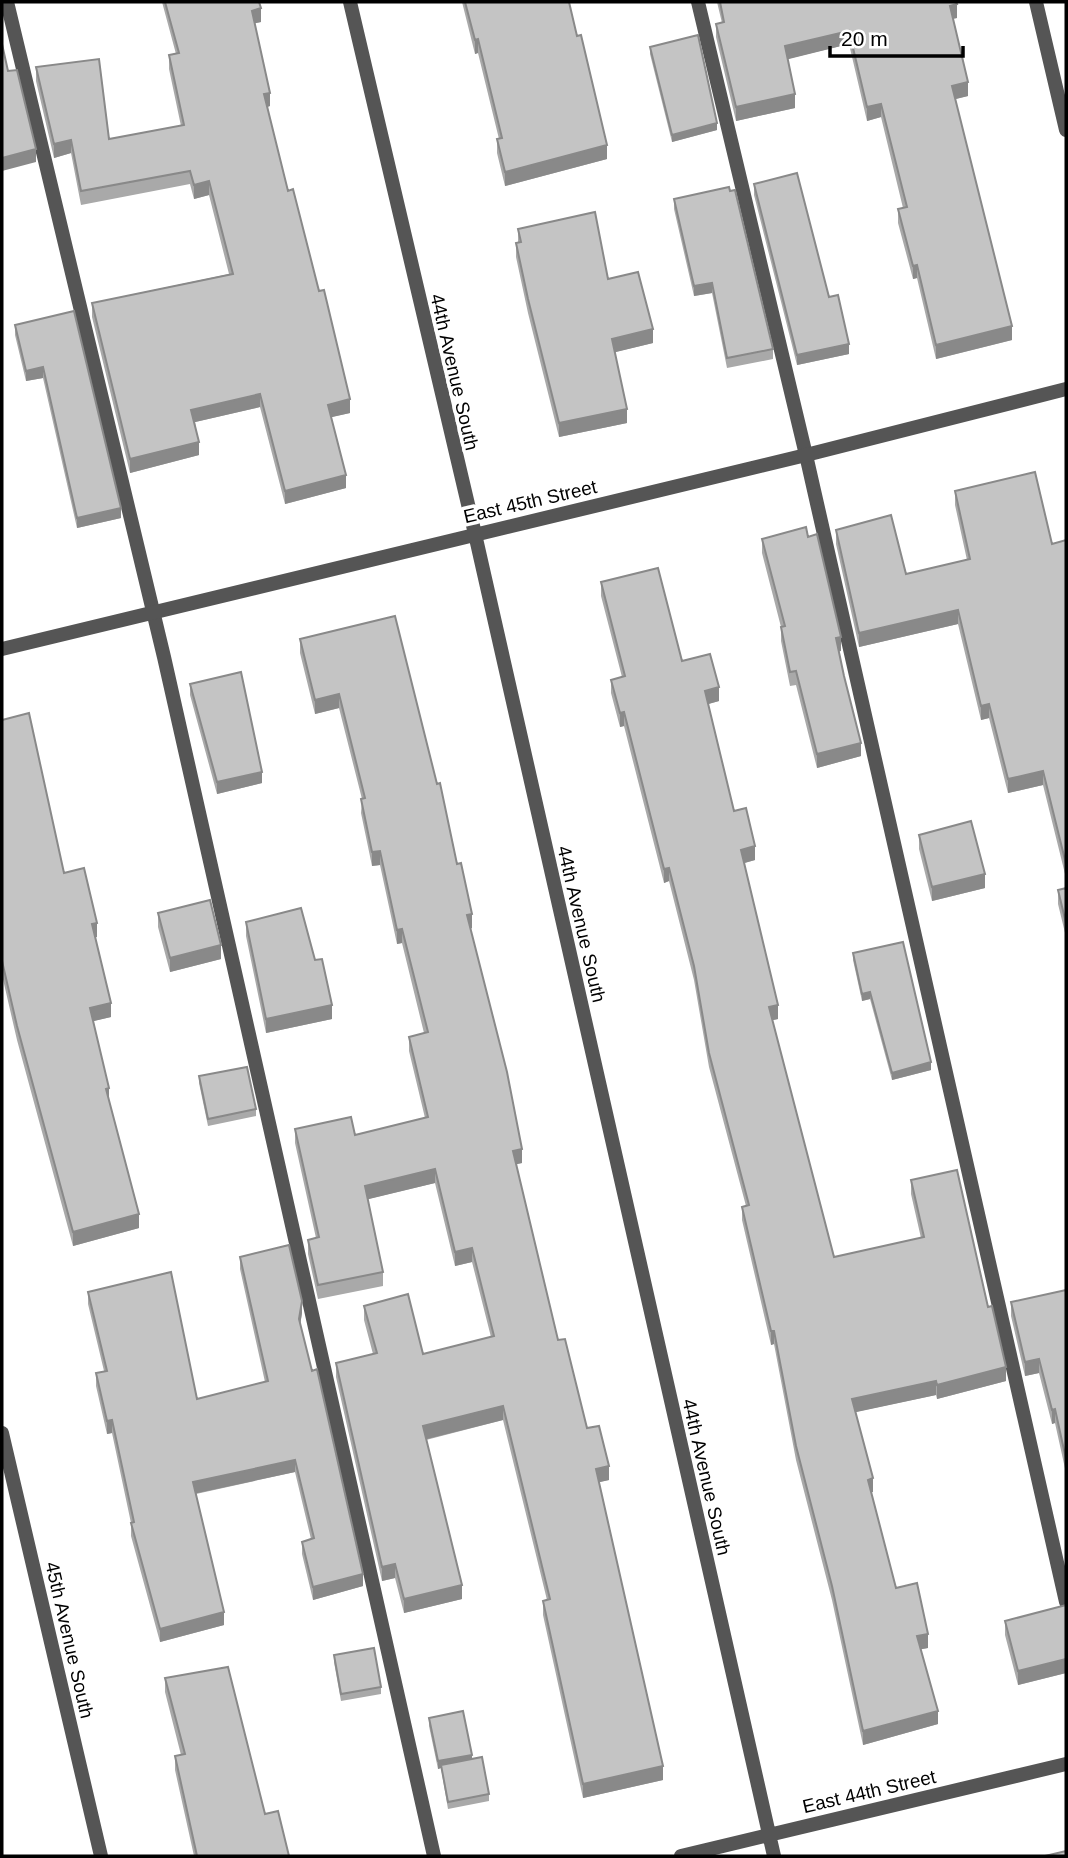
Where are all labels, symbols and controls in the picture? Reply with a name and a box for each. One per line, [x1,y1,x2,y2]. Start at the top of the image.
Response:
scale bar [830,14,963,58]
text: 20 m [841,27,888,50]
street label: 44th Avenue South [426,292,483,453]
street label: East 45th Street [461,476,600,527]
street label: 44th Avenue South [553,844,610,1005]
street label: 44th Avenue South [678,1397,735,1558]
street label: 45th Avenue South [41,1560,98,1721]
street label: East 44th Street [800,1766,939,1817]

